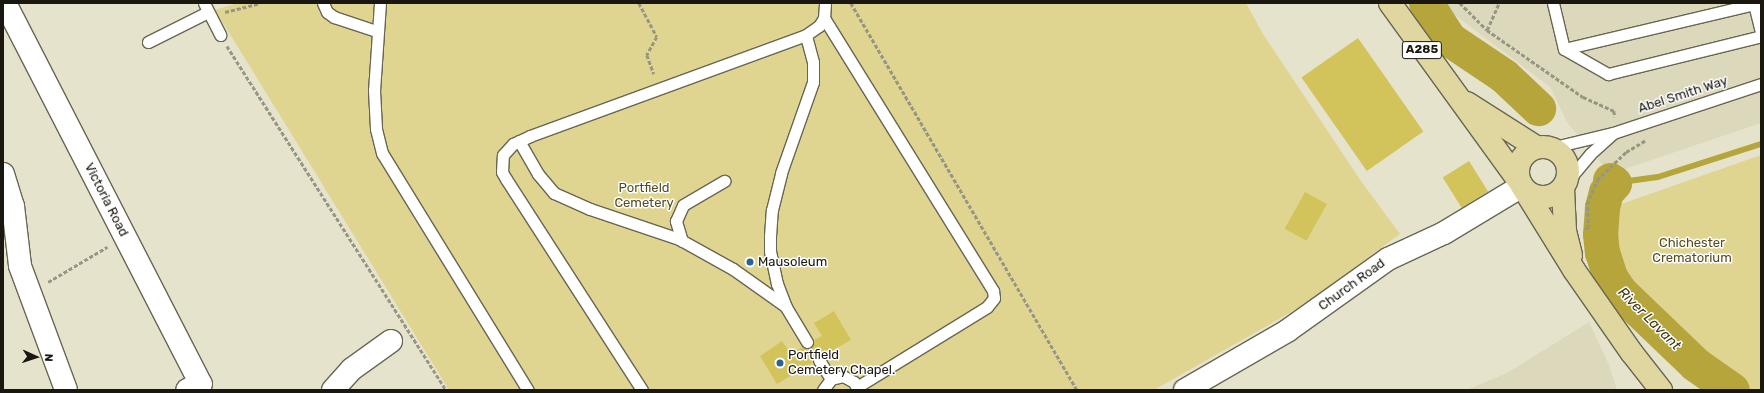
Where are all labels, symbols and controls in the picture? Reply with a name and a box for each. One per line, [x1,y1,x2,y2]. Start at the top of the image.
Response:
road number: A285 [1401,40,1443,60]
street label: Abel Smith Way [1636,73,1730,117]
street label: Victoria Road [81,161,131,239]
park label: Portfield Cemetery [614,181,674,212]
park label: Chichester Crematorium [1652,236,1732,267]
place label: Mausoleum [758,254,827,270]
street label: Church Road [1316,256,1388,314]
marker: Mausoleum [745,257,755,267]
water label: River Lavant [1614,284,1684,354]
north arrow [16,337,56,377]
place label: Portfield Cemetery Chapel. [788,348,896,379]
text: N [42,353,55,362]
marker: Portfield Cemetery Chapel. [775,358,785,368]

